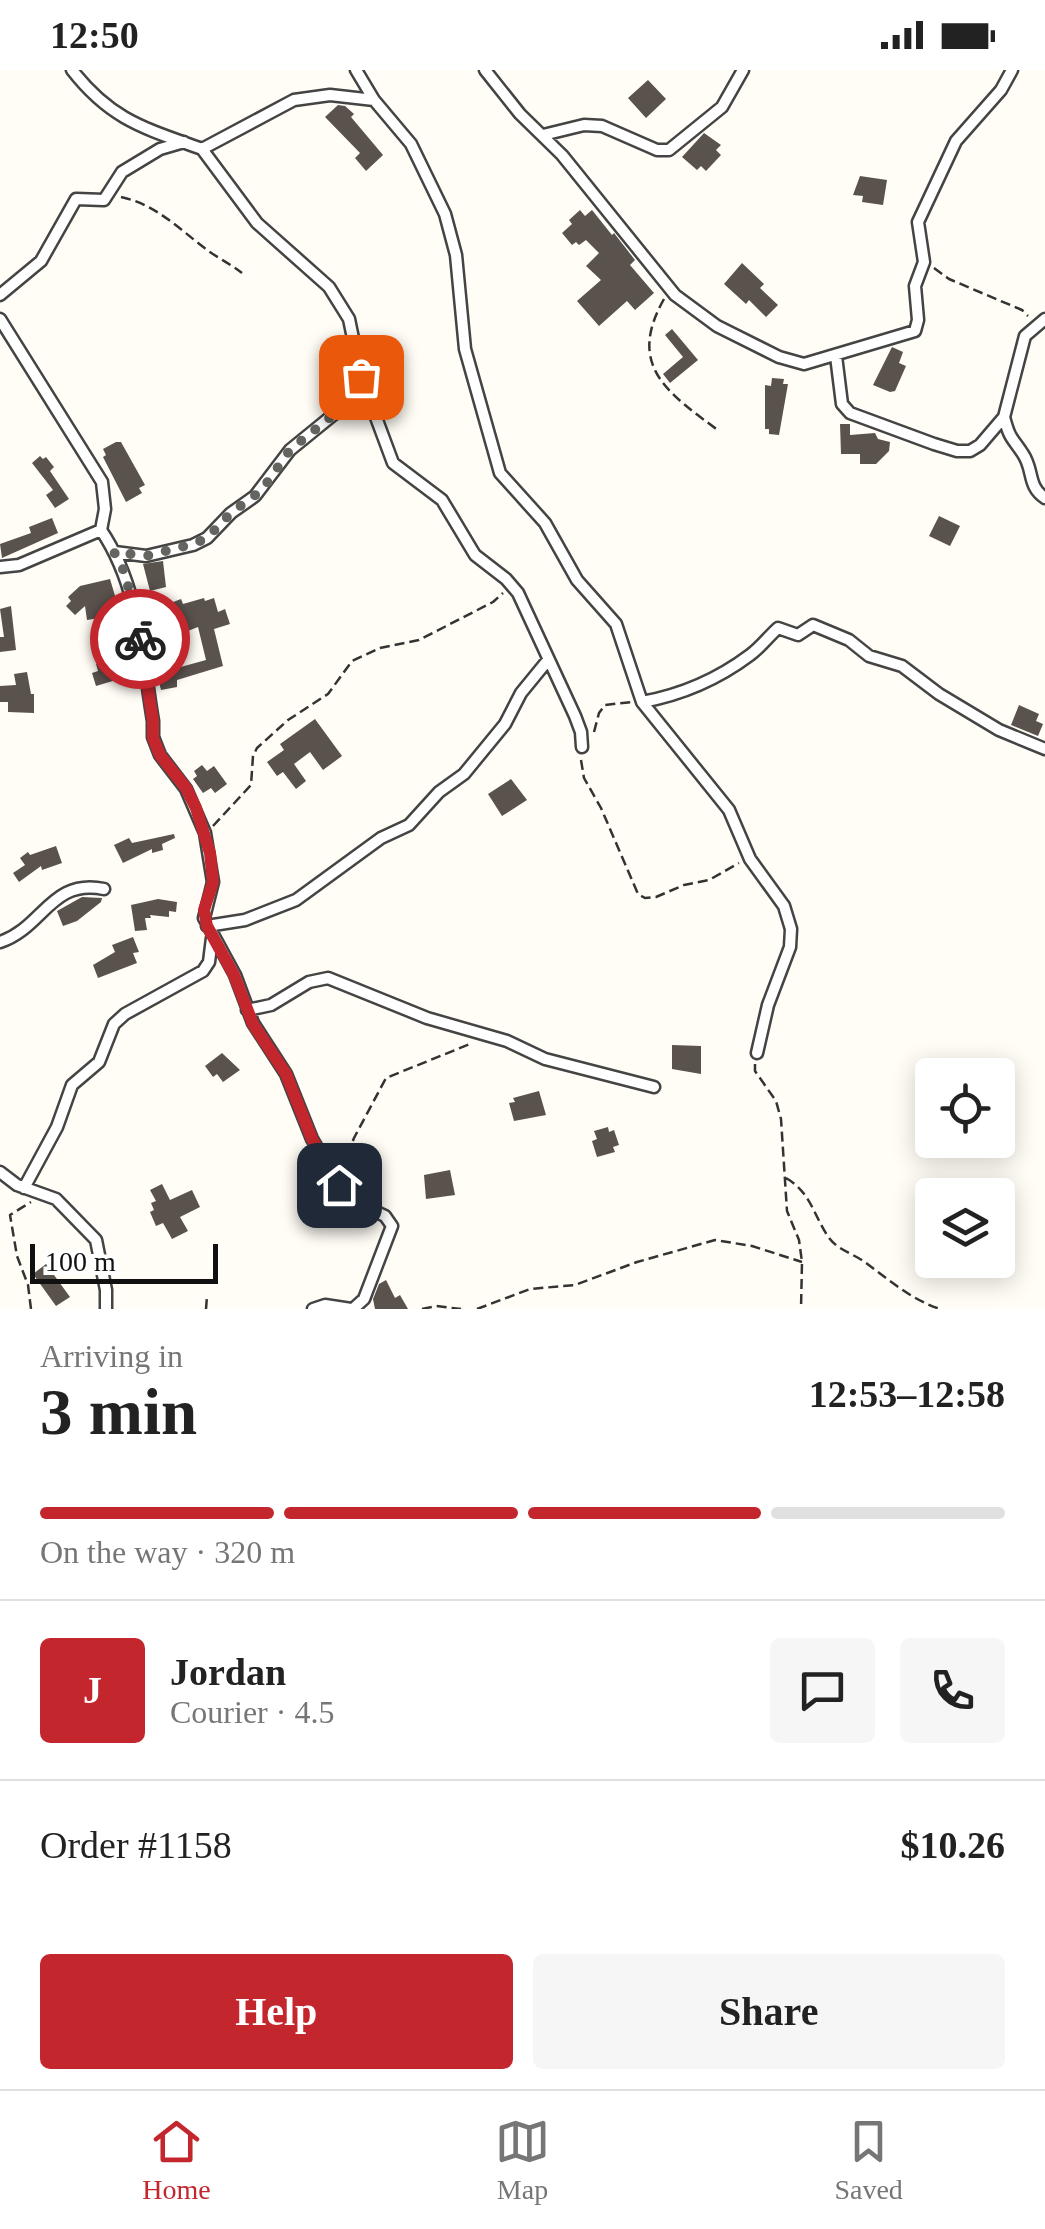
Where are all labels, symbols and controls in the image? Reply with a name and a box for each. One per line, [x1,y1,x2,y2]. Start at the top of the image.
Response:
text: 12:50 [50,14,139,56]
pin [319,335,404,420]
icon: bag [334,350,389,405]
courier [90,589,190,689]
icon: bike [113,612,168,667]
map controls [915,1058,1015,1278]
button: locate [915,1058,1015,1158]
pin [297,1143,382,1228]
icon: home [312,1158,367,1213]
button: layers [915,1178,1015,1278]
scale bar [30,1239,218,1284]
text: 100 m [45,1246,116,1277]
text: Arriving in [40,1338,183,1374]
text: 12:53–12:58 [809,1373,1005,1415]
text: 3 min [40,1376,197,1448]
text: On the way · 320 m [40,1534,295,1570]
button: chat [770,1638,875,1743]
button: phone [900,1638,1005,1743]
text: Jordan [170,1651,286,1693]
text: J [83,1669,102,1711]
text: Courier · 4.5 [170,1694,334,1730]
text: Order #1158 [40,1824,232,1866]
text: $10.26 [901,1824,1005,1866]
button: Help [40,1954,513,2069]
button: Share [533,1954,1005,2069]
tab: Home [142,2114,211,2206]
tab: Map [495,2114,550,2206]
tab: Saved [834,2114,903,2206]

